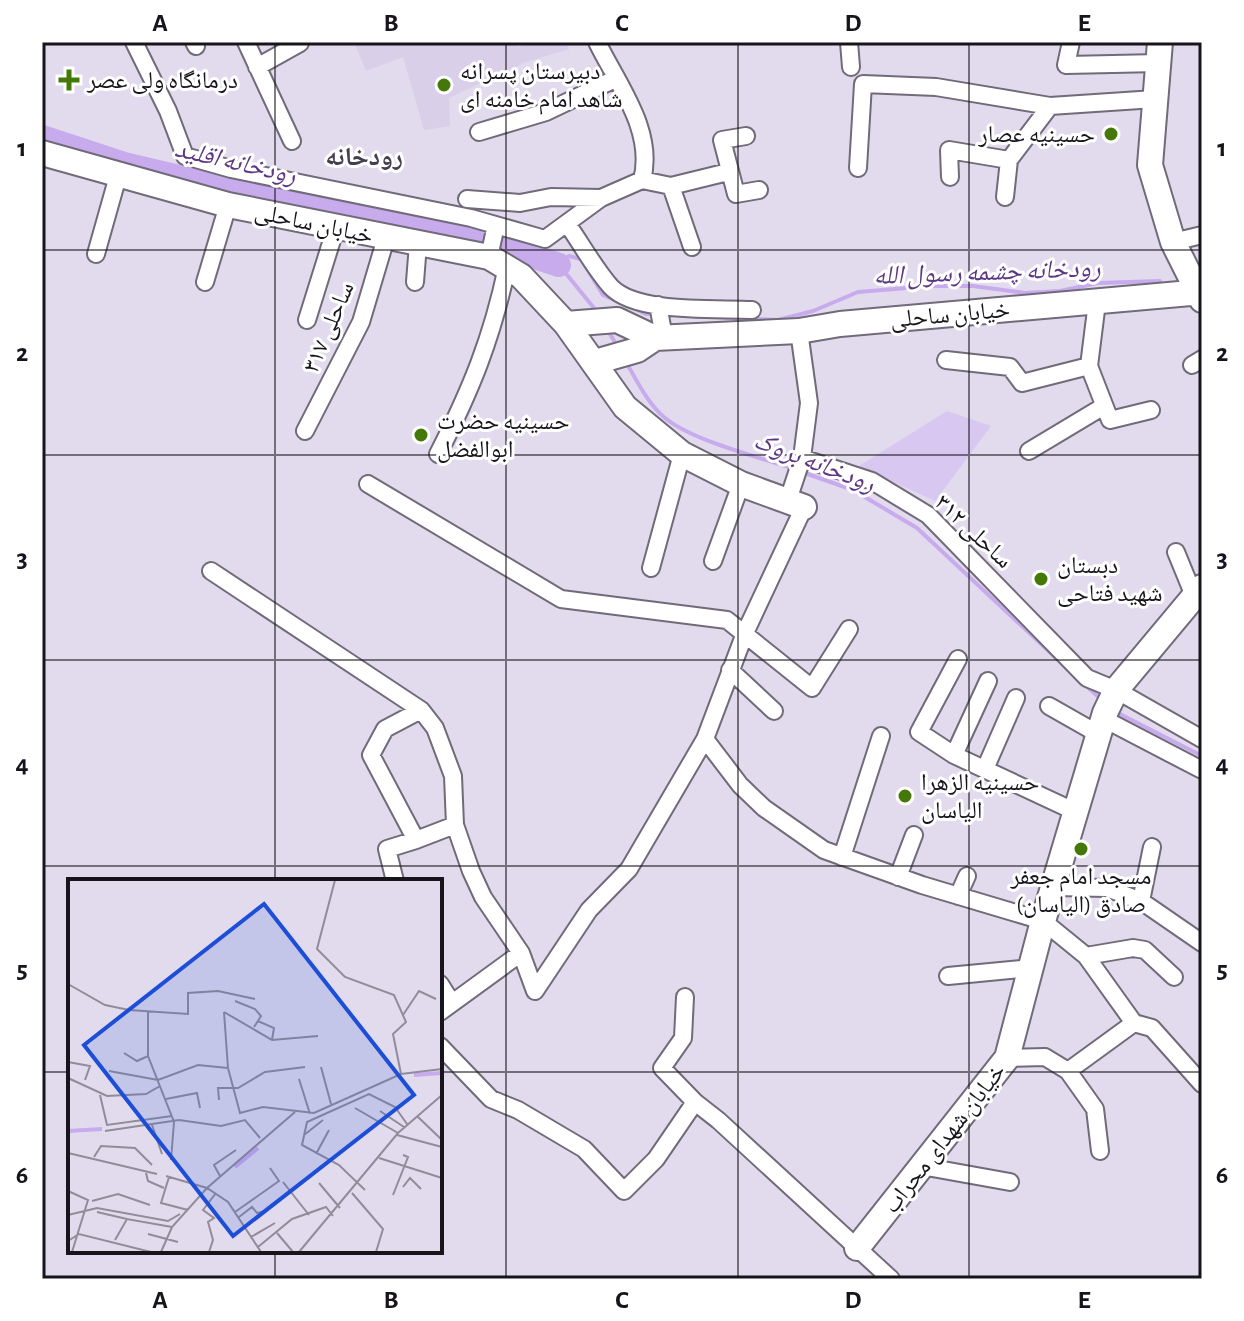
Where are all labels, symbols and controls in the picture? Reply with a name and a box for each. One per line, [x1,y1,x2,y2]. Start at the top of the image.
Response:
text: A [152,10,168,36]
text: B [383,10,399,36]
text: C [615,10,629,36]
text: D [844,10,862,36]
text: E [1077,10,1091,36]
place label: دبیرستان پسرانه شاهد امام خامنه ای [460,60,622,115]
marker: درمانگاه ولی عصر [58,69,80,91]
place label: درمانگاه ولی عصر [86,69,238,94]
marker: دبیرستان پسرانه شاهد امام خامنه ای [435,76,453,94]
place label: حسینیه عصار [978,123,1095,147]
marker: حسینیه عصار [1102,125,1120,143]
text: 1 [17,135,27,161]
water label: رودخانه اقلید [172,135,299,190]
text: 1 [1217,135,1227,161]
district label: رودخانه [325,144,403,170]
street label: خیابان ساحلی [252,200,375,249]
water label: رودخانه چشمه رسول الله [873,255,1101,291]
street label: ساحلی ۳۱۷ [299,279,360,377]
street label: خیابان ساحلی [889,298,1011,333]
text: 2 [16,340,28,366]
text: 2 [1216,340,1228,366]
place label: حسینیه حضرت ابوالفضل [437,410,569,463]
marker: حسینیه حضرت ابوالفضل [412,426,430,444]
water label: رودخانه بروک [750,427,879,498]
street label: ساحلی ۳۱۲ [929,490,1017,574]
text: 3 [16,546,28,572]
text: 3 [1216,546,1228,572]
place label: دبستان شهید فتاحی [1057,554,1162,607]
marker: دبستان شهید فتاحی [1032,570,1050,588]
text: 4 [15,751,29,777]
text: 4 [1215,751,1229,777]
place label: حسینیه الزهرا الیاسان [921,771,1039,824]
marker: حسینیه الزهرا الیاسان [896,787,914,805]
marker: مسجد امام جعفر صادق (الیاسان) [1072,840,1090,858]
place label: مسجد امام جعفر صادق (الیاسان) [1010,865,1151,918]
inset map [68,879,442,1253]
text: 5 [16,957,28,983]
text: 5 [1216,957,1228,983]
street label: خیابان شهدای محراب [879,1059,1011,1218]
text: 6 [16,1162,28,1188]
text: 6 [1216,1162,1228,1188]
text: A [152,1287,168,1313]
text: B [383,1287,399,1313]
text: C [615,1287,629,1313]
text: D [844,1287,862,1313]
text: E [1077,1287,1091,1313]

